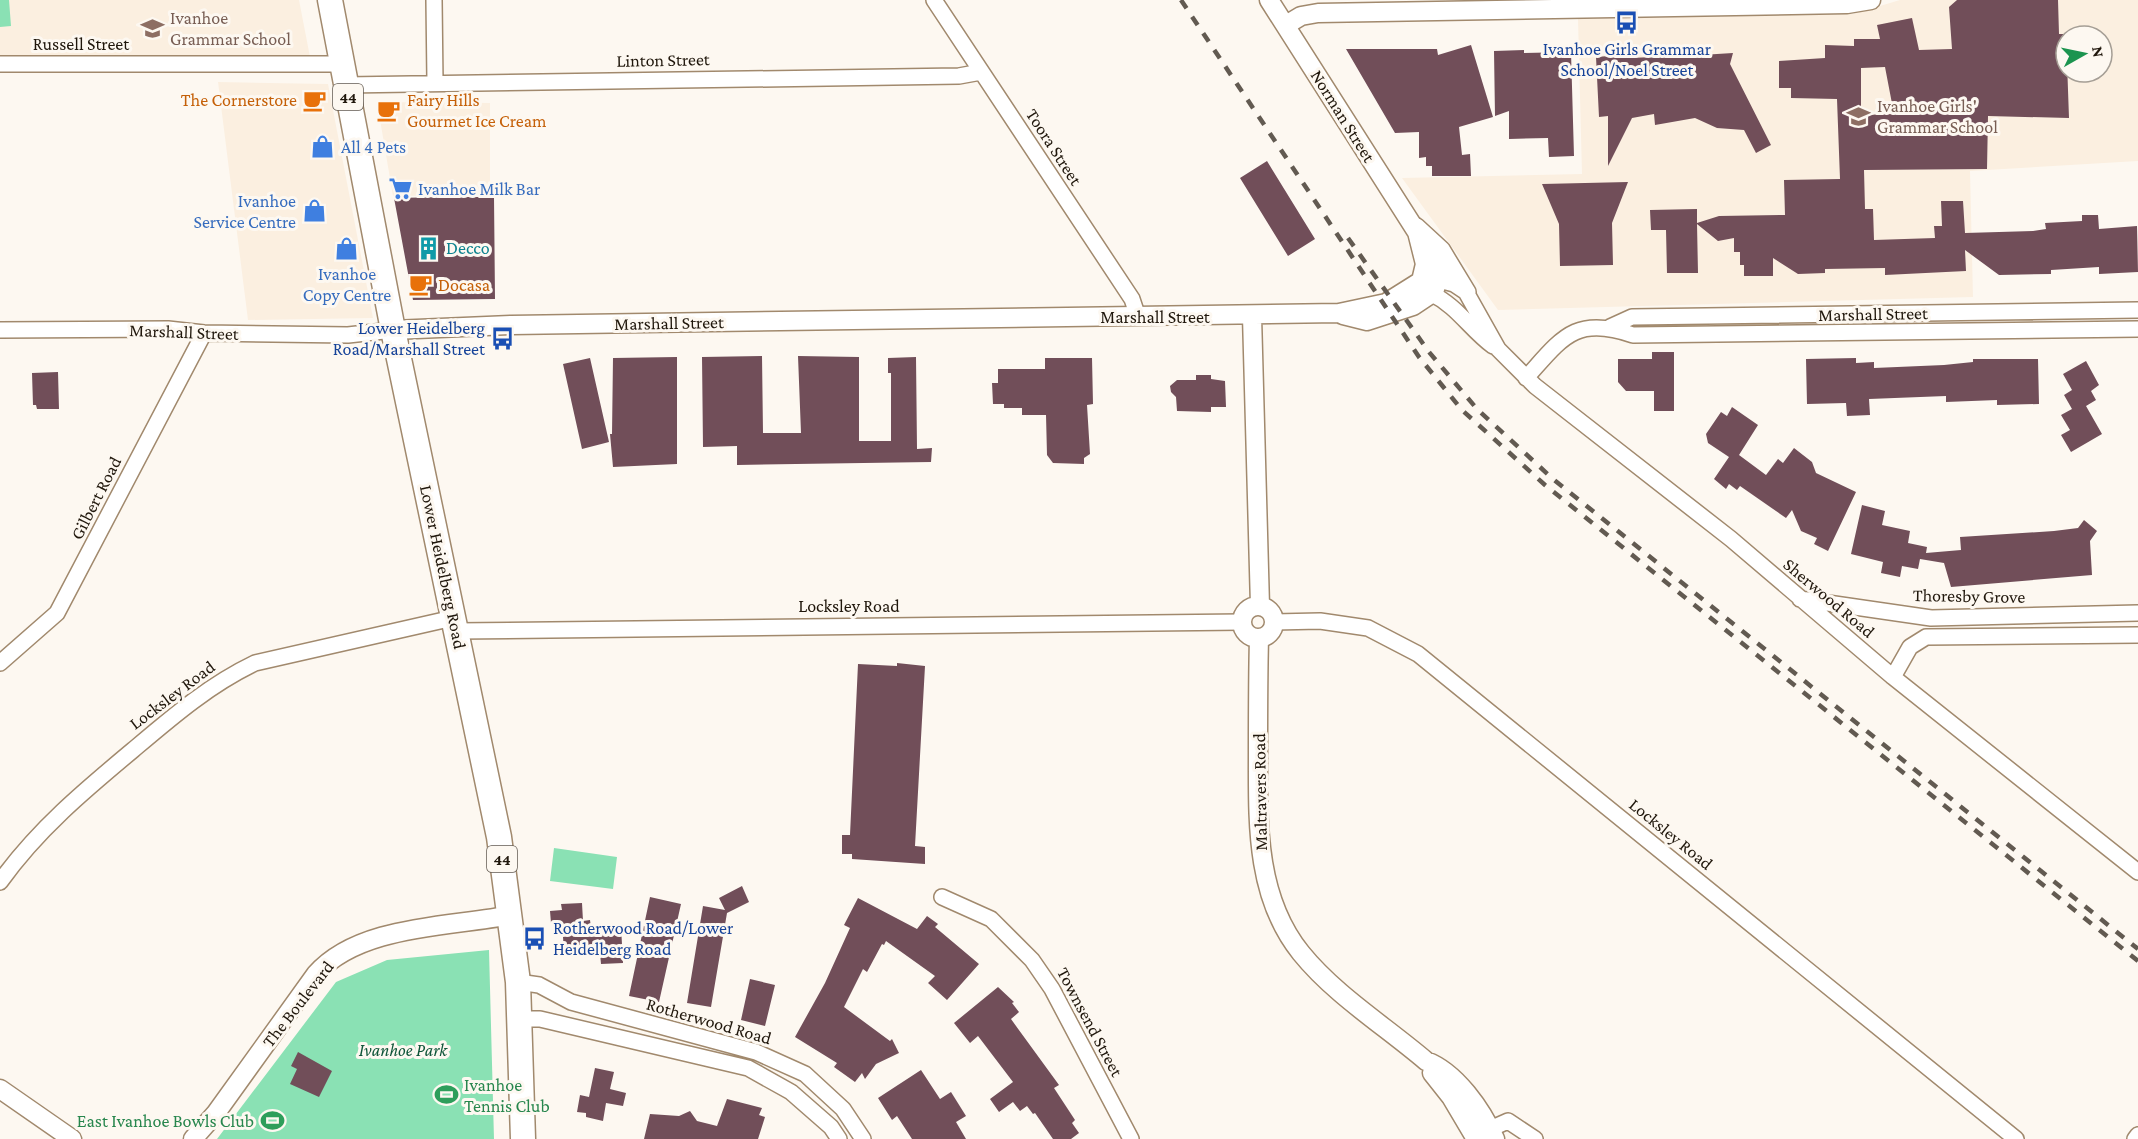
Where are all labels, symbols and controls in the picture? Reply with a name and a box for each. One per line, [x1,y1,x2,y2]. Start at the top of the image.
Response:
place label: Ivanhoe Grammar School [170,8,291,49]
bus stop icon: Ivanhoe Girls Grammar School/Noel Street [1614,10,1640,36]
school or university icon: Ivanhoe Grammar School [139,15,165,41]
north arrow [2054,24,2114,84]
street label: Russell Street [33,34,130,54]
place label: Ivanhoe Girls Grammar School/Noel Street [1543,39,1712,80]
text: N [2089,45,2108,59]
street label: Linton Street [616,49,711,71]
street label: Norman Street [1307,66,1380,167]
road number: 44 [333,84,363,110]
cafe icon: The Cornerstore [302,87,328,113]
place label: The Cornerstore [181,90,297,110]
place label: Fairy Hills Gourmet Ice Cream [407,90,547,131]
place label: Ivanhoe Girls' Grammar School [1877,96,1998,137]
cafe icon: Fairy Hills Gourmet Ice Cream [376,97,402,123]
school or university icon: Ivanhoe Girls' Grammar School [1846,103,1872,129]
street label: Toora Street [1022,105,1087,190]
shop icon: All 4 Pets [310,134,336,160]
place label: All 4 Pets [341,137,406,157]
supermarket icon: Ivanhoe Milk Bar [387,176,413,202]
place label: Ivanhoe Milk Bar [418,179,541,199]
place label: Ivanhoe Service Centre [194,191,296,232]
shop icon: Ivanhoe Service Centre [301,198,327,224]
shop icon: Ivanhoe Copy Centre [334,235,360,261]
building icon: Decco [415,235,441,261]
place label: Decco [446,238,490,258]
place label: Ivanhoe Copy Centre [303,264,391,305]
cafe icon: Docasa [407,272,433,298]
place label: Docasa [438,275,490,295]
street label: Marshall Street [1818,303,1929,325]
street label: Marshall Street [1100,307,1211,327]
street label: Marshall Street [614,312,725,334]
place label: Lower Heidelberg Road/Marshall Street [333,318,486,359]
street label: Marshall Street [129,320,240,344]
bus stop icon: Lower Heidelberg Road/Marshall Street [490,325,516,351]
street label: Gilbert Road [67,453,126,543]
street label: Lower Heidelberg Road [416,483,470,651]
street label: Sherwood Road [1779,554,1879,642]
street label: Thoresby Grove [1913,585,2026,607]
street label: Locksley Road [798,596,900,616]
street label: Locksley Road [125,656,219,734]
street label: Maltravers Road [1249,733,1271,851]
street label: Locksley Road [1625,794,1717,874]
road number: 44 [487,846,517,872]
place label: Rotherwood Road/Lower Heidelberg Road [553,918,734,959]
bus stop icon: Rotherwood Road/Lower Heidelberg Road [522,925,548,951]
street label: The Boulevard [258,957,338,1051]
street label: Townsend Street [1053,964,1128,1081]
street label: Rotherwood Road [644,994,774,1049]
park label: Ivanhoe Park [359,1040,448,1060]
place label: Ivanhoe Tennis Club [464,1075,550,1116]
sports icon: Ivanhoe Tennis Club [433,1082,459,1108]
sports icon: East Ivanhoe Bowls Club [259,1108,285,1134]
place label: East Ivanhoe Bowls Club [77,1111,254,1131]

